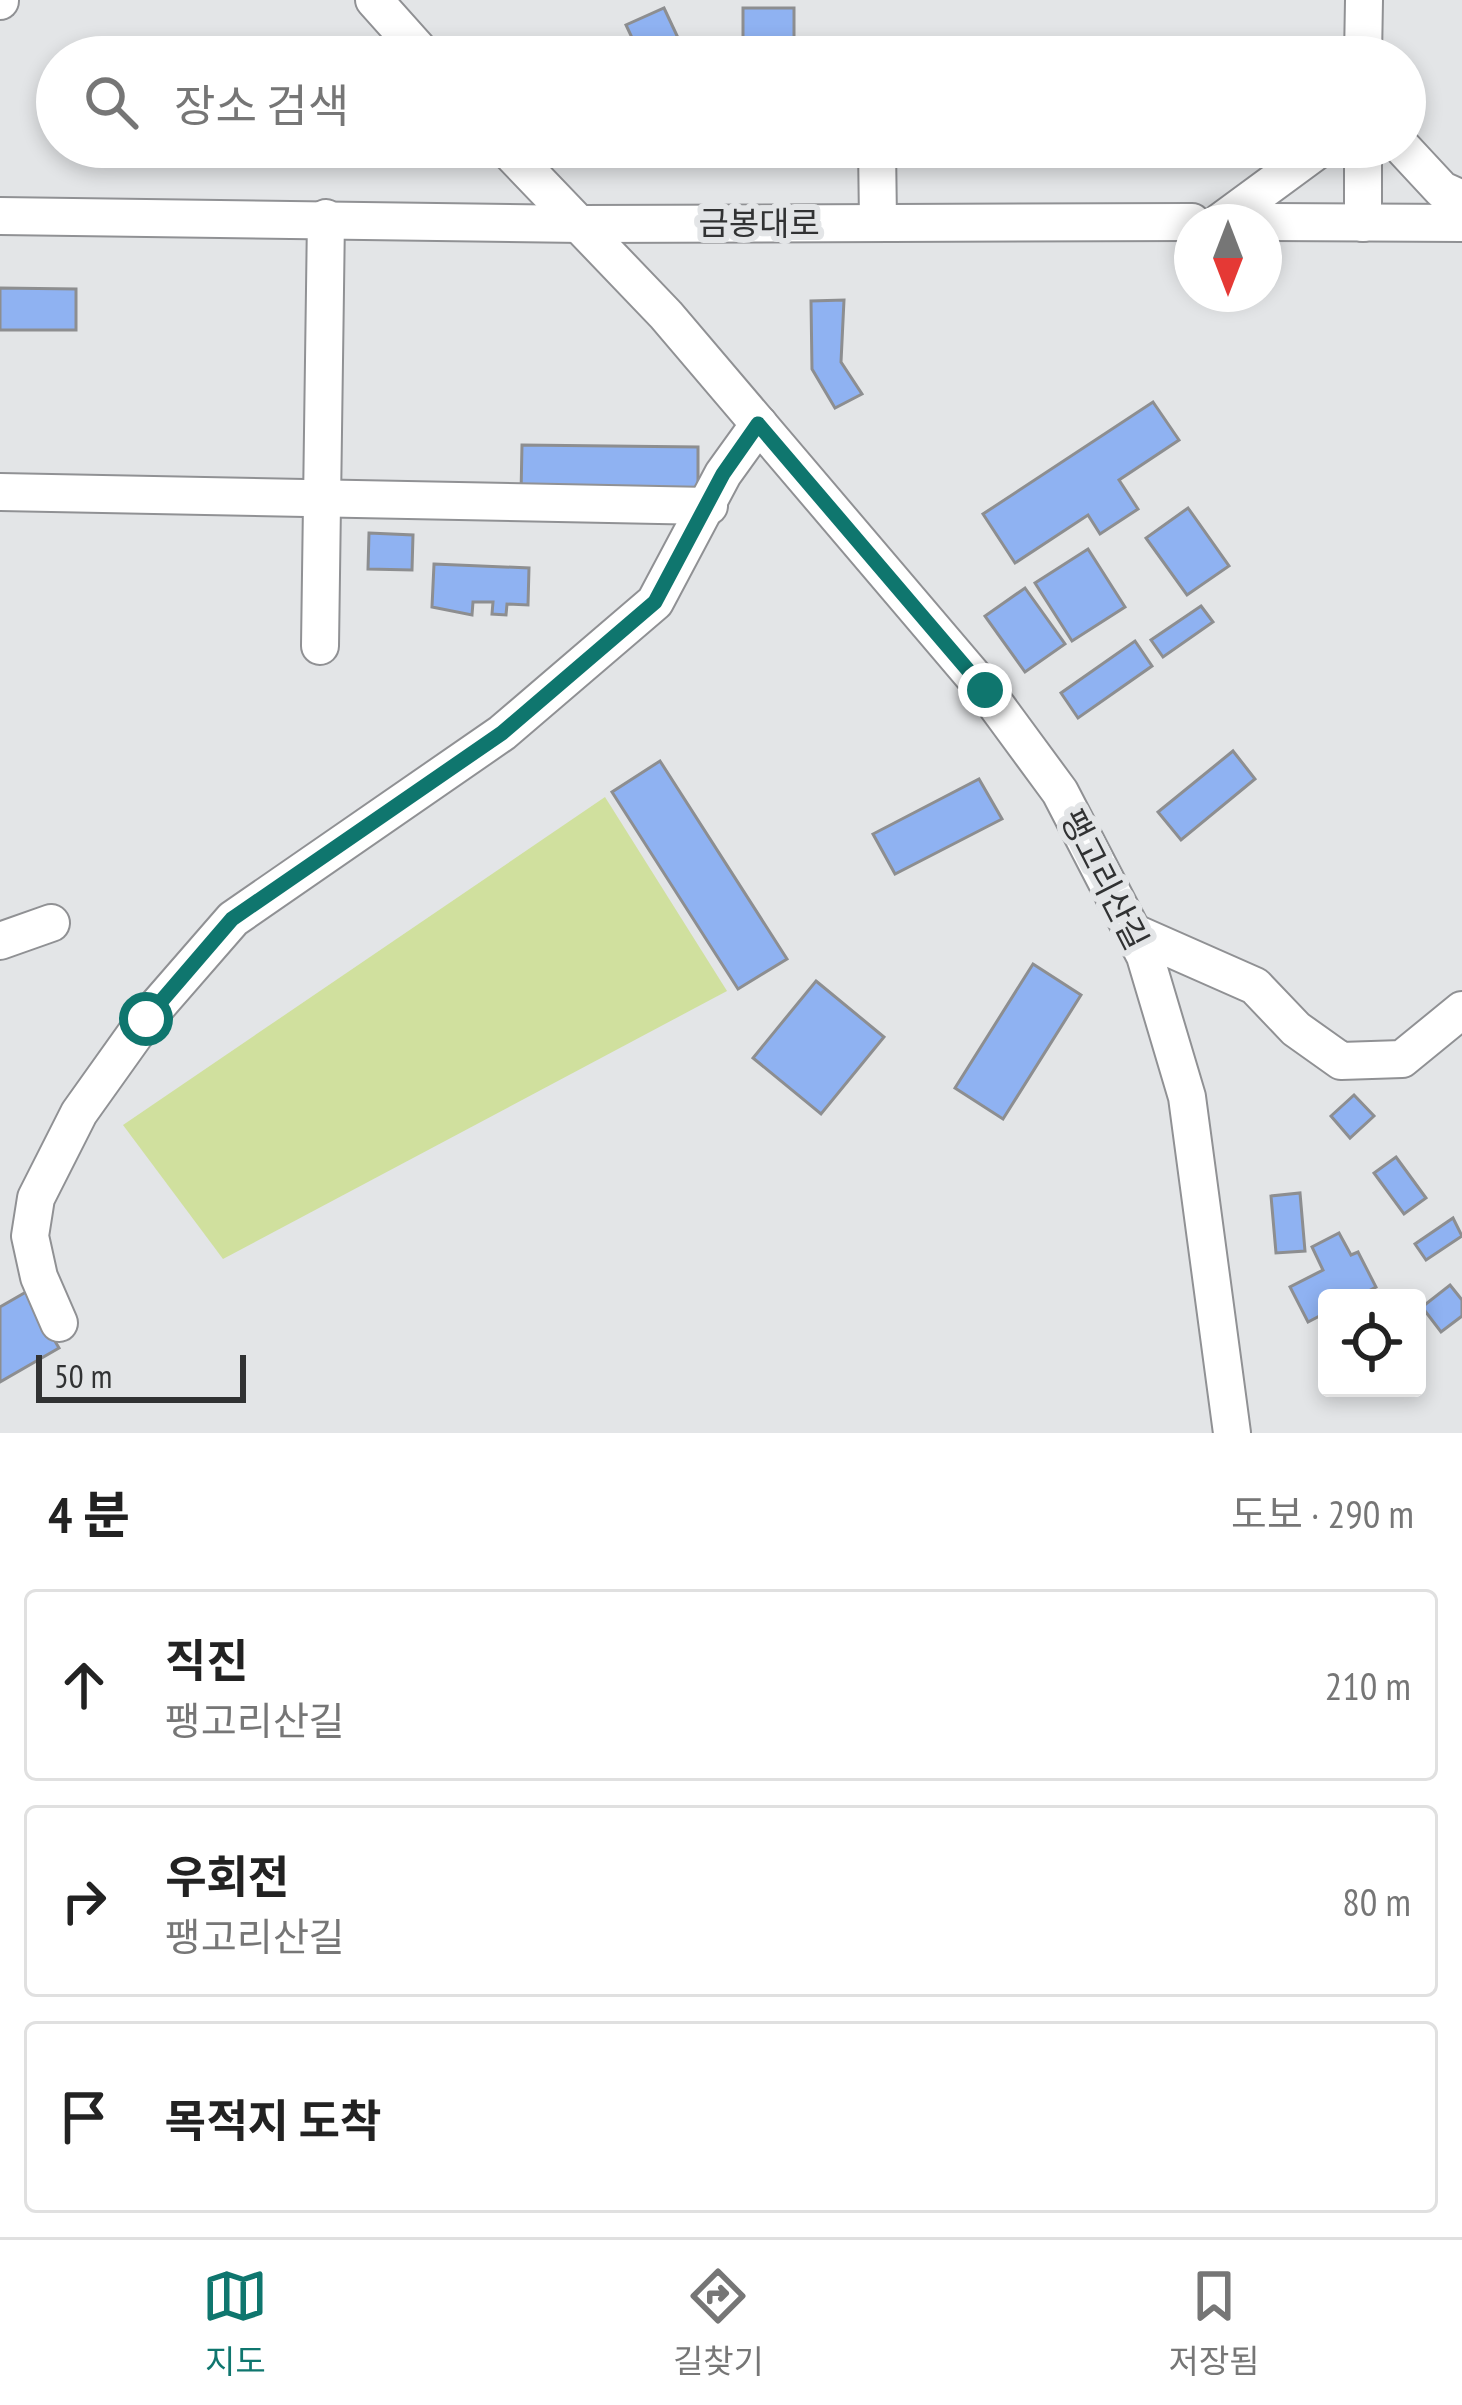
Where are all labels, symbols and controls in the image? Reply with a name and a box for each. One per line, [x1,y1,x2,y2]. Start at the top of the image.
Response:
search box [36,36,1426,168]
icon: search [78,69,144,135]
text: 장소 검색 [174,76,349,134]
street label: 금봉대로 [698,201,820,244]
north arrow [1174,204,1282,312]
route end [958,663,1012,717]
street label: 팽고리산길 [1051,802,1159,956]
route start [119,992,173,1046]
map controls [1318,1289,1426,1397]
button: locate [1318,1289,1426,1397]
scale bar [36,1349,246,1402]
text: 50 m [54,1354,112,1397]
text: 4 분 [48,1481,130,1547]
text: 도보 · 290 m [1231,1488,1414,1539]
text: 직진 [165,1631,248,1689]
icon: ahead [51,1652,117,1718]
text: 210 m [1325,1660,1411,1711]
text: 팽고리산길 [165,1695,344,1746]
text: 우회전 [165,1847,289,1905]
icon: right [51,1868,117,1934]
text: 80 m [1342,1876,1411,1927]
text: 팽고리산길 [165,1911,344,1962]
icon: arrive [51,2084,117,2150]
text: 목적지 도착 [165,2091,381,2149]
tab: 지도 [202,2263,268,2383]
tab: 길찾기 [673,2263,764,2383]
tab: 저장됨 [1169,2263,1260,2383]

